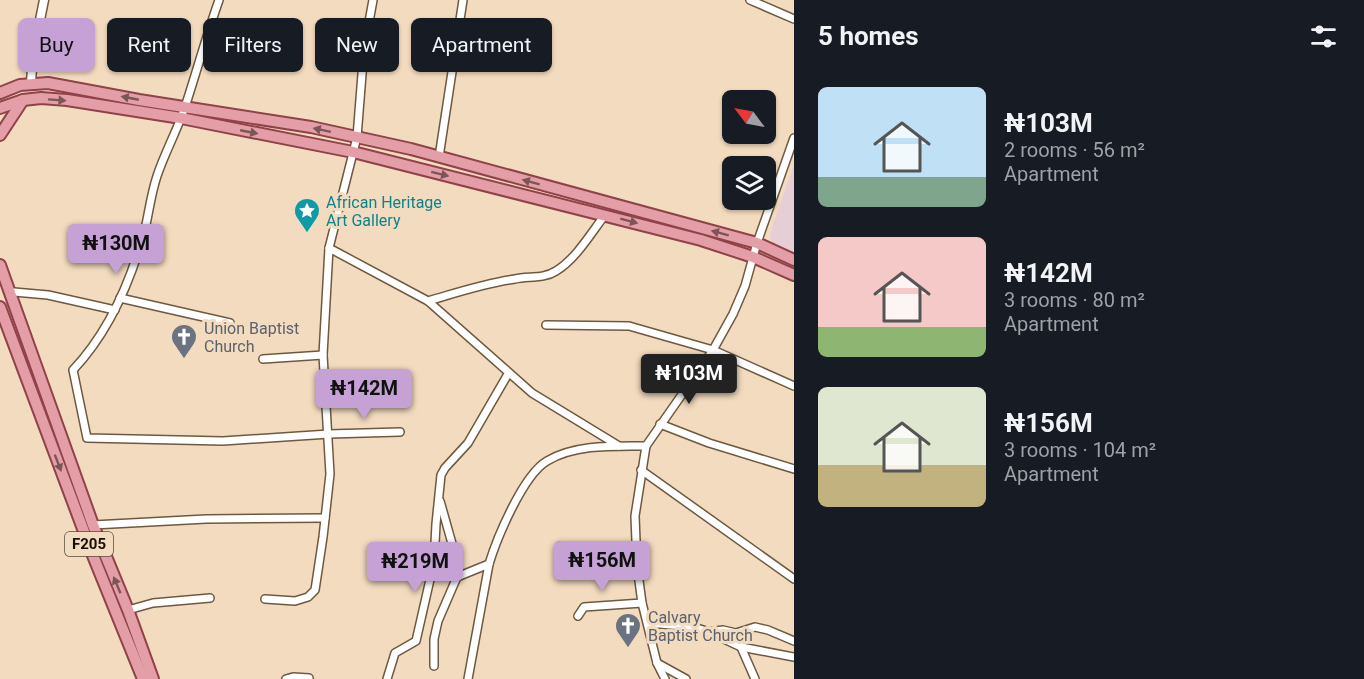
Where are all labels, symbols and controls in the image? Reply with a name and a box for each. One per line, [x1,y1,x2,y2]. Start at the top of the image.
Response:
chip: Buy [18,18,95,72]
chip: Rent [107,18,191,72]
chip: Filters [203,18,303,72]
chip: New [315,18,399,72]
chip: Apartment [411,18,552,72]
icon: filters [1307,20,1340,53]
text: 5 homes [818,21,919,51]
north arrow [722,90,776,144]
map controls [722,90,776,210]
one-way arrow [120,93,139,102]
one-way arrow [48,95,67,105]
text: ₦103M [1004,108,1093,138]
icon: home [866,111,938,183]
one-way arrow [313,124,331,134]
one-way arrow [240,128,259,137]
text: 2 rooms · 56 m² [1004,138,1145,162]
button: layers [722,156,776,210]
text: Apartment [1004,162,1099,186]
one-way arrow [430,169,449,179]
one-way arrow [522,177,540,186]
place label: African Heritage Art Gallery [326,193,442,230]
place icon: African Heritage Art Gallery [292,196,322,234]
one-way arrow [620,217,638,226]
pin: ₦130M [74,224,158,275]
one-way arrow [711,227,729,237]
text: ₦130M [82,231,150,255]
text: ₦142M [1004,258,1093,288]
icon: home [866,261,938,333]
text: 3 rooms · 80 m² [1004,288,1145,312]
text: Apartment [1004,312,1099,336]
place label: Union Baptist Church [204,319,299,356]
church icon: Union Baptist Church [169,322,199,360]
pin: ₦103M [647,354,731,405]
text: ₦103M [655,361,723,385]
pin: ₦142M [322,369,406,420]
text: ₦142M [330,376,398,400]
text: ₦156M [1004,408,1093,438]
icon: home [866,411,938,483]
text: 3 rooms · 104 m² [1004,438,1156,462]
one-way arrow [53,454,63,472]
text: Apartment [1004,462,1099,486]
road number: F205 [65,532,113,556]
pin: ₦156M [560,541,644,592]
pin: ₦219M [373,542,457,593]
text: ₦156M [568,548,636,572]
text: ₦219M [381,549,449,573]
one-way arrow [112,576,122,594]
place label: Calvary Baptist Church [648,608,753,645]
church icon: Calvary Baptist Church [613,611,643,649]

